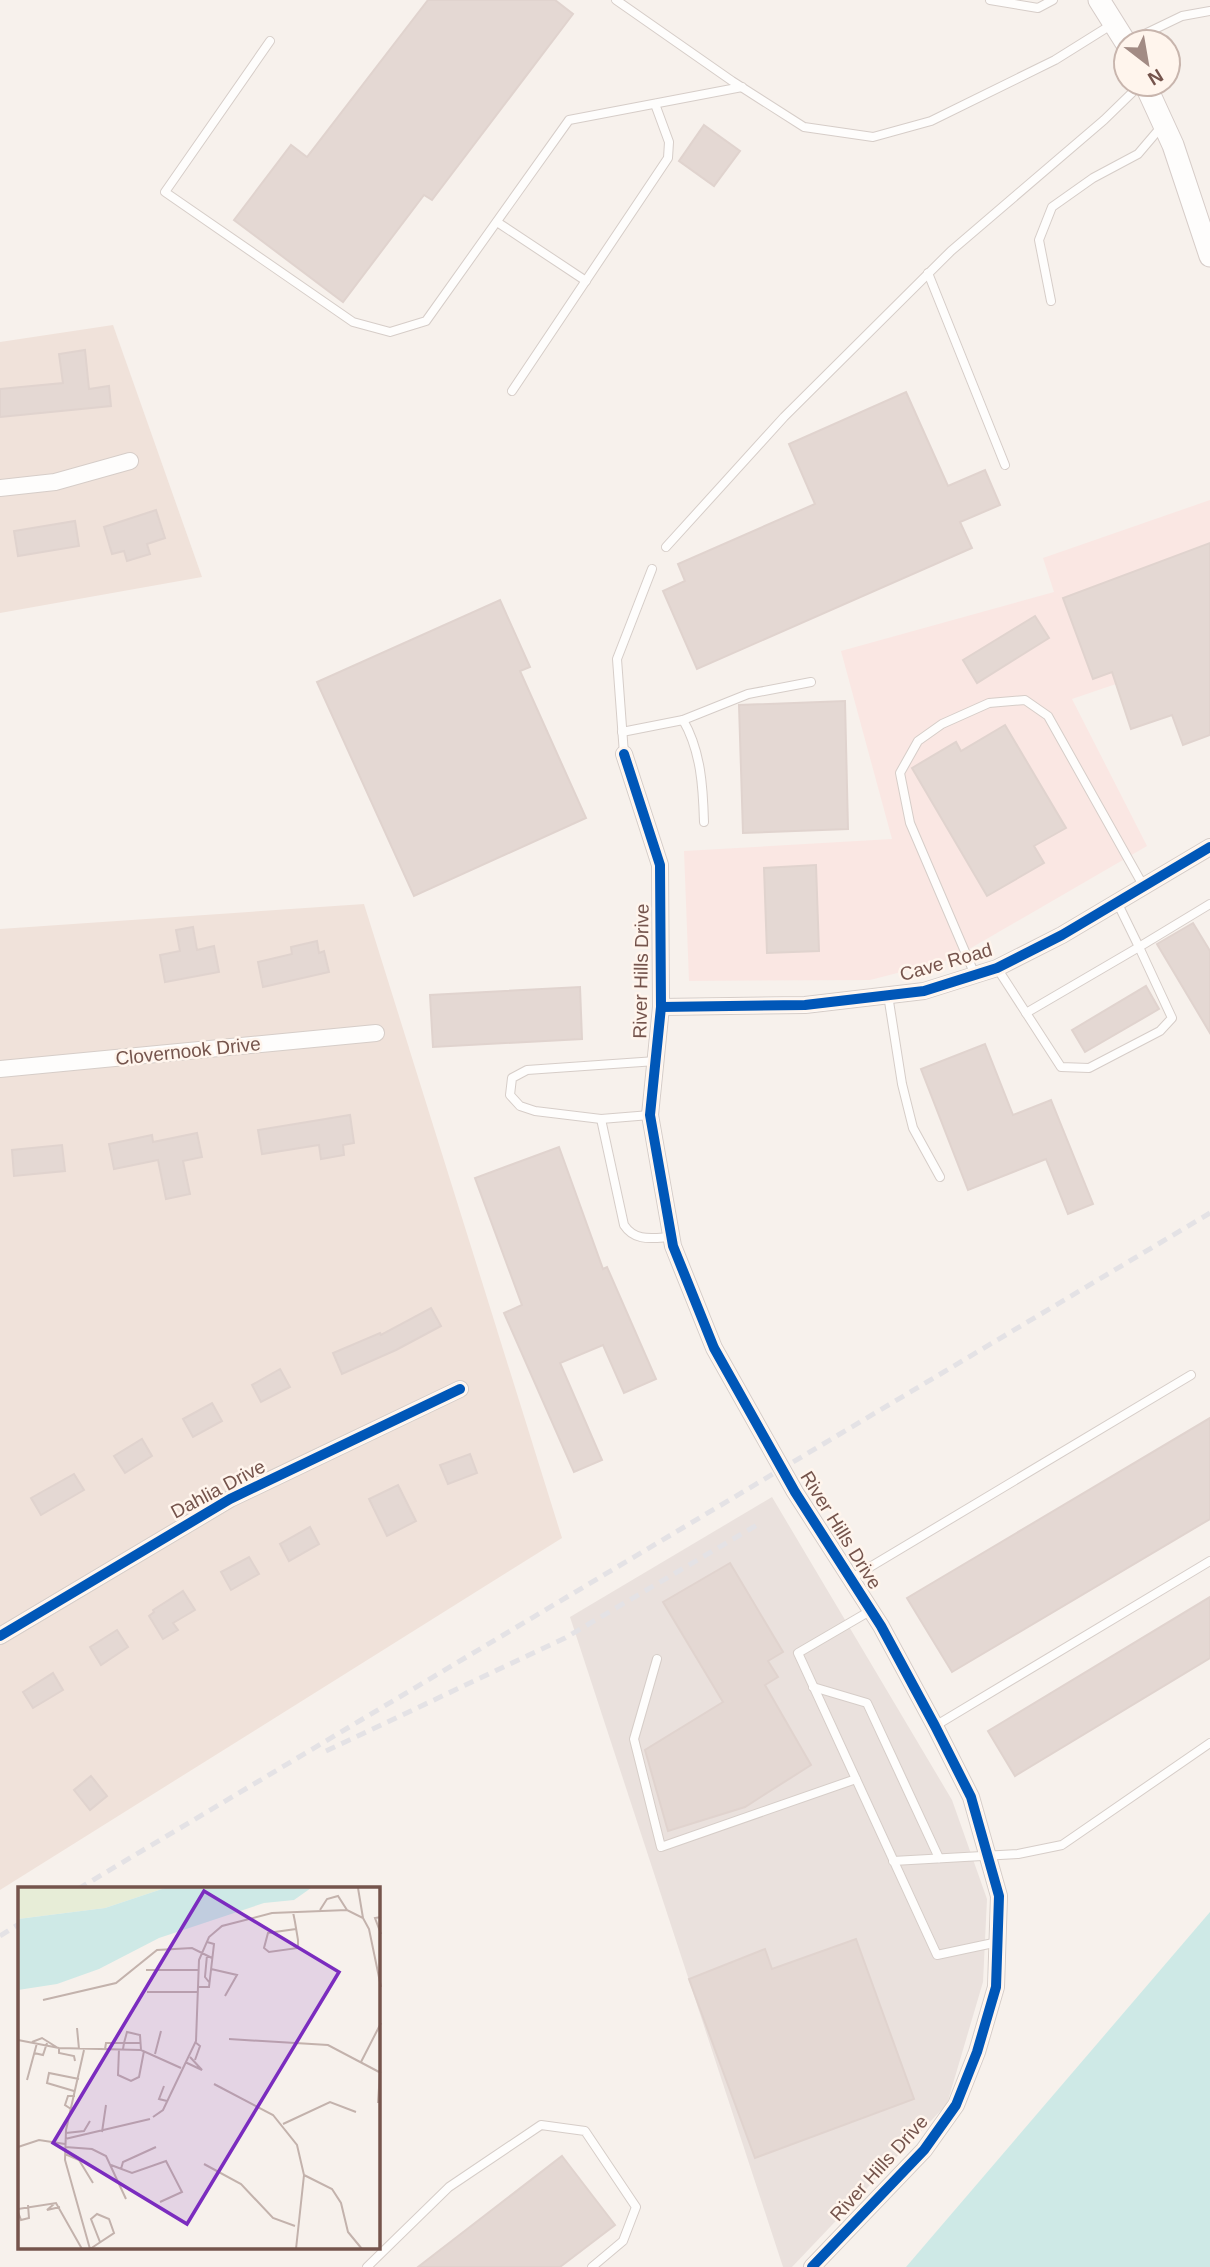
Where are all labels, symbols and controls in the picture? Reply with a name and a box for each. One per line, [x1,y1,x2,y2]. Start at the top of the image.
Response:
north arrow [1112,28,1182,98]
text: N [1144,65,1167,90]
street label: River Hills Drive [629,903,653,1039]
street label: Cave Road [897,939,995,985]
street label: Clovernook Drive [114,1033,262,1069]
street label: Dahlia Drive [167,1455,269,1523]
street label: River Hills Drive [796,1467,886,1593]
inset map [18,1887,380,2250]
street label: River Hills Drive [826,2111,932,2225]

